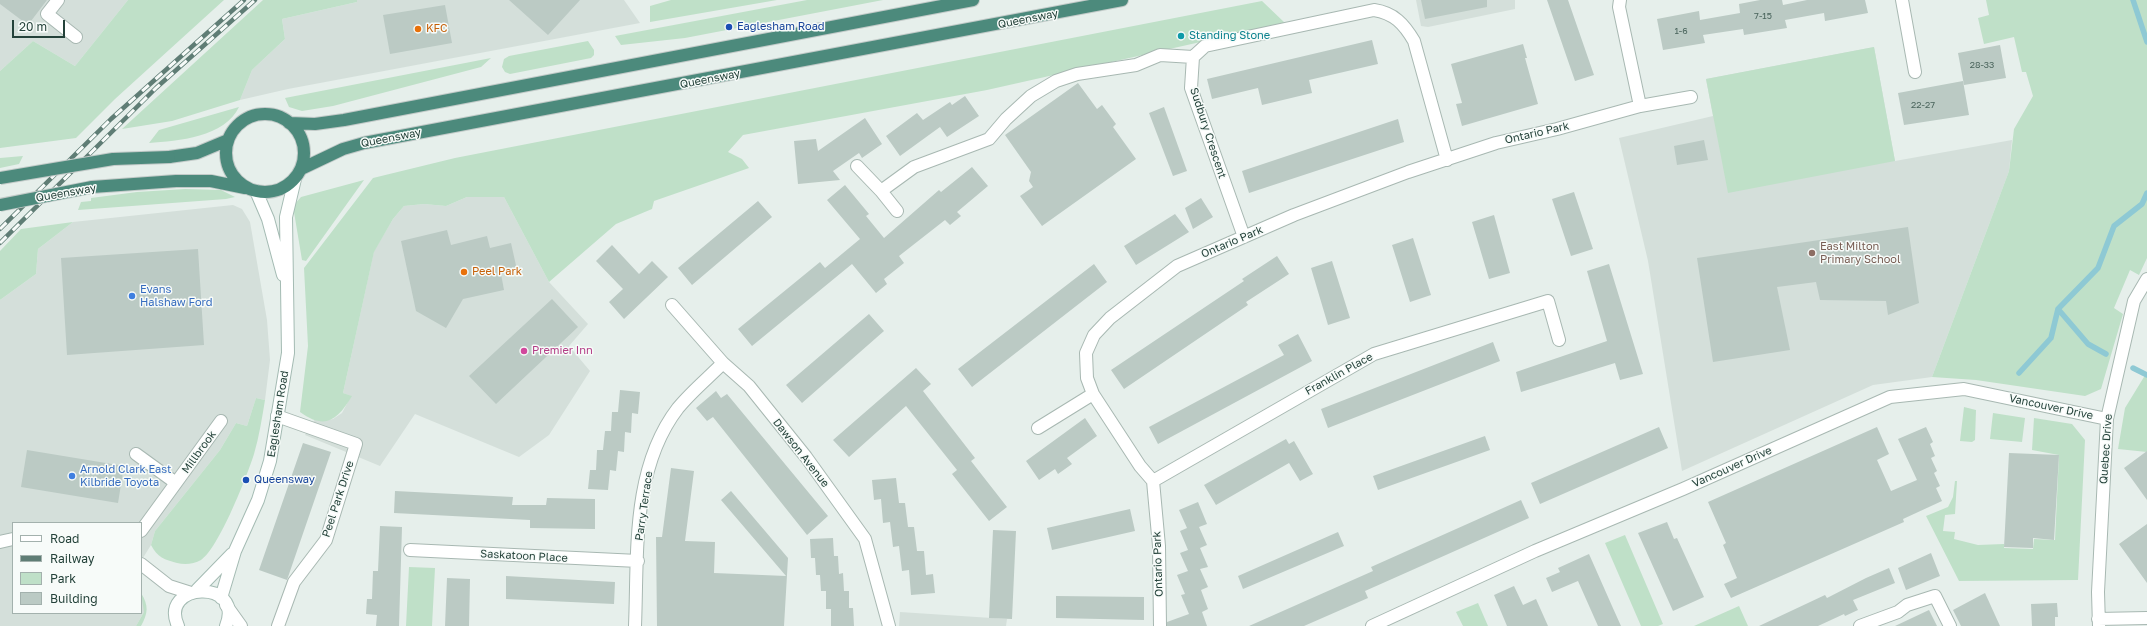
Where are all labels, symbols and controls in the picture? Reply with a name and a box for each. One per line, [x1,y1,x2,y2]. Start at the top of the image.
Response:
street label: Queensway [997,7,1059,31]
house number: 7-15 [1754,11,1772,21]
scale bar [14,12,67,38]
text: 20 m [19,19,47,34]
place label: Eaglesham Road [737,20,825,34]
place label: KFC [426,22,448,36]
marker: Eaglesham Road [724,22,734,32]
marker: KFC [413,24,423,34]
house number: 1-6 [1674,26,1688,36]
place label: Standing Stone [1189,29,1270,43]
marker: Standing Stone [1176,31,1186,41]
house number: 28-33 [1970,60,1994,70]
street label: Queensway [679,67,741,91]
street label: Sudbury Crescent [1187,86,1229,180]
house number: 22-27 [1911,100,1935,110]
street label: Ontario Park [1503,119,1571,147]
street label: Queensway [360,126,422,150]
street label: Queensway [35,181,97,205]
street label: Ontario Park [1199,223,1265,261]
place label: East Milton Primary School [1820,240,1900,266]
marker: East Milton Primary School [1807,248,1817,258]
place label: Peel Park [472,265,522,279]
marker: Peel Park [459,267,469,277]
place label: Evans Halshaw Ford [140,283,212,309]
marker: Evans Halshaw Ford [127,291,137,301]
place label: Premier Inn [532,344,593,358]
marker: Premier Inn [519,346,529,356]
street label: Franklin Place [1303,350,1375,398]
street label: Eaglesham Road [265,370,291,458]
street label: Vancouver Drive [2008,392,2094,422]
street label: Quebec Drive [2097,413,2115,485]
street label: Dawson Avenue [770,416,832,490]
street label: Millbrook [179,428,219,476]
street label: Vancouver Drive [1690,444,1774,490]
street label: Peel Park Drive [319,459,357,539]
place label: Arnold Clark East Kilbride Toyota [80,463,171,489]
street label: Parry Terrace [633,470,655,542]
marker: Arnold Clark East Kilbride Toyota [67,471,77,481]
place label: Queensway [254,473,315,487]
marker: Queensway [241,475,251,485]
legend [12,522,142,614]
text: Road [50,531,79,546]
street label: Ontario Park [1150,531,1166,597]
street label: Saskatoon Place [480,547,568,565]
text: Railway [50,551,95,566]
text: Park [50,571,76,586]
text: Building [50,591,98,606]

